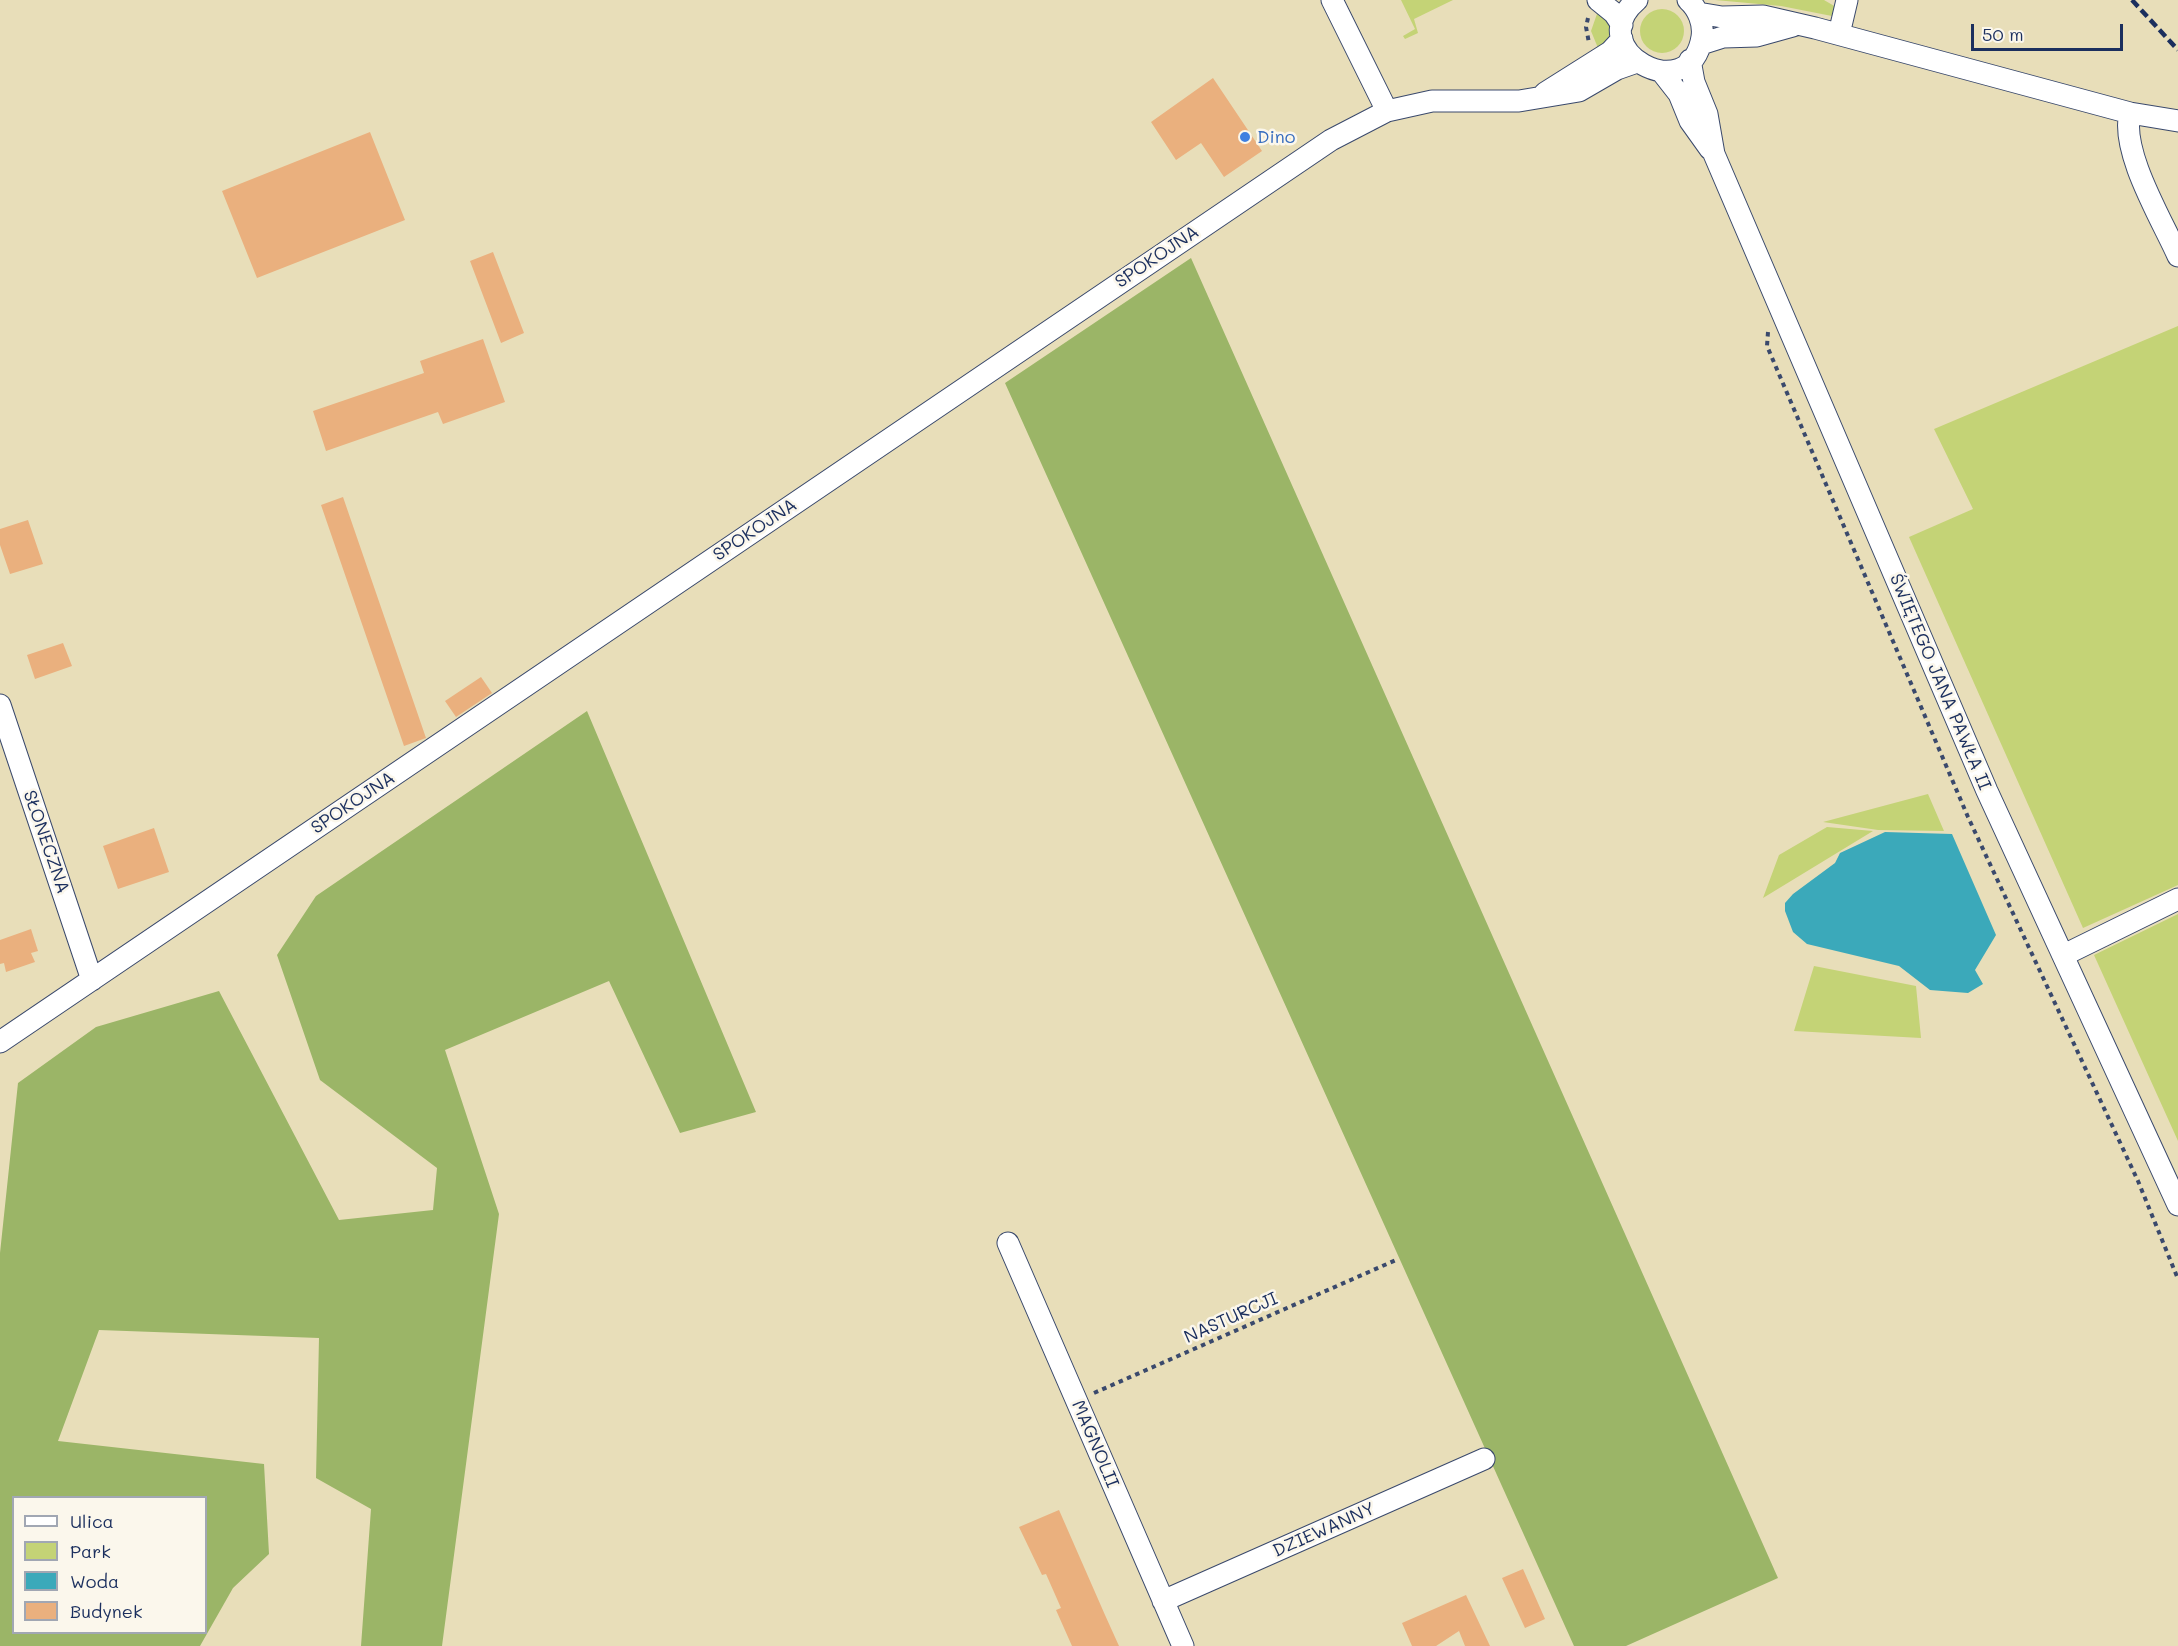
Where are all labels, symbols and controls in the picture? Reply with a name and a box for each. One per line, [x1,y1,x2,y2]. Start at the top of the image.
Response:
scale bar [1974,12,2126,50]
text: 50 m [1982,22,2024,46]
place label: Dino [1257,126,1296,148]
marker: Dino [1238,130,1252,144]
street label: SPOKOJNA [1111,221,1203,293]
street label: SPOKOJNA [709,494,801,566]
street label: ŚWIĘTEGO JANA PAWŁA II [1885,571,1995,793]
street label: SPOKOJNA [307,767,399,839]
street label: SŁONECZNA [18,788,74,896]
street label: NASTURCJI [1181,1288,1281,1348]
street label: MAGNOLII [1067,1397,1123,1491]
legend [12,1496,207,1634]
street label: DZIEWANNY [1270,1498,1378,1562]
text: Ulica [70,1509,114,1533]
text: Park [70,1539,111,1563]
text: Woda [70,1569,119,1593]
text: Budynek [70,1599,143,1623]

